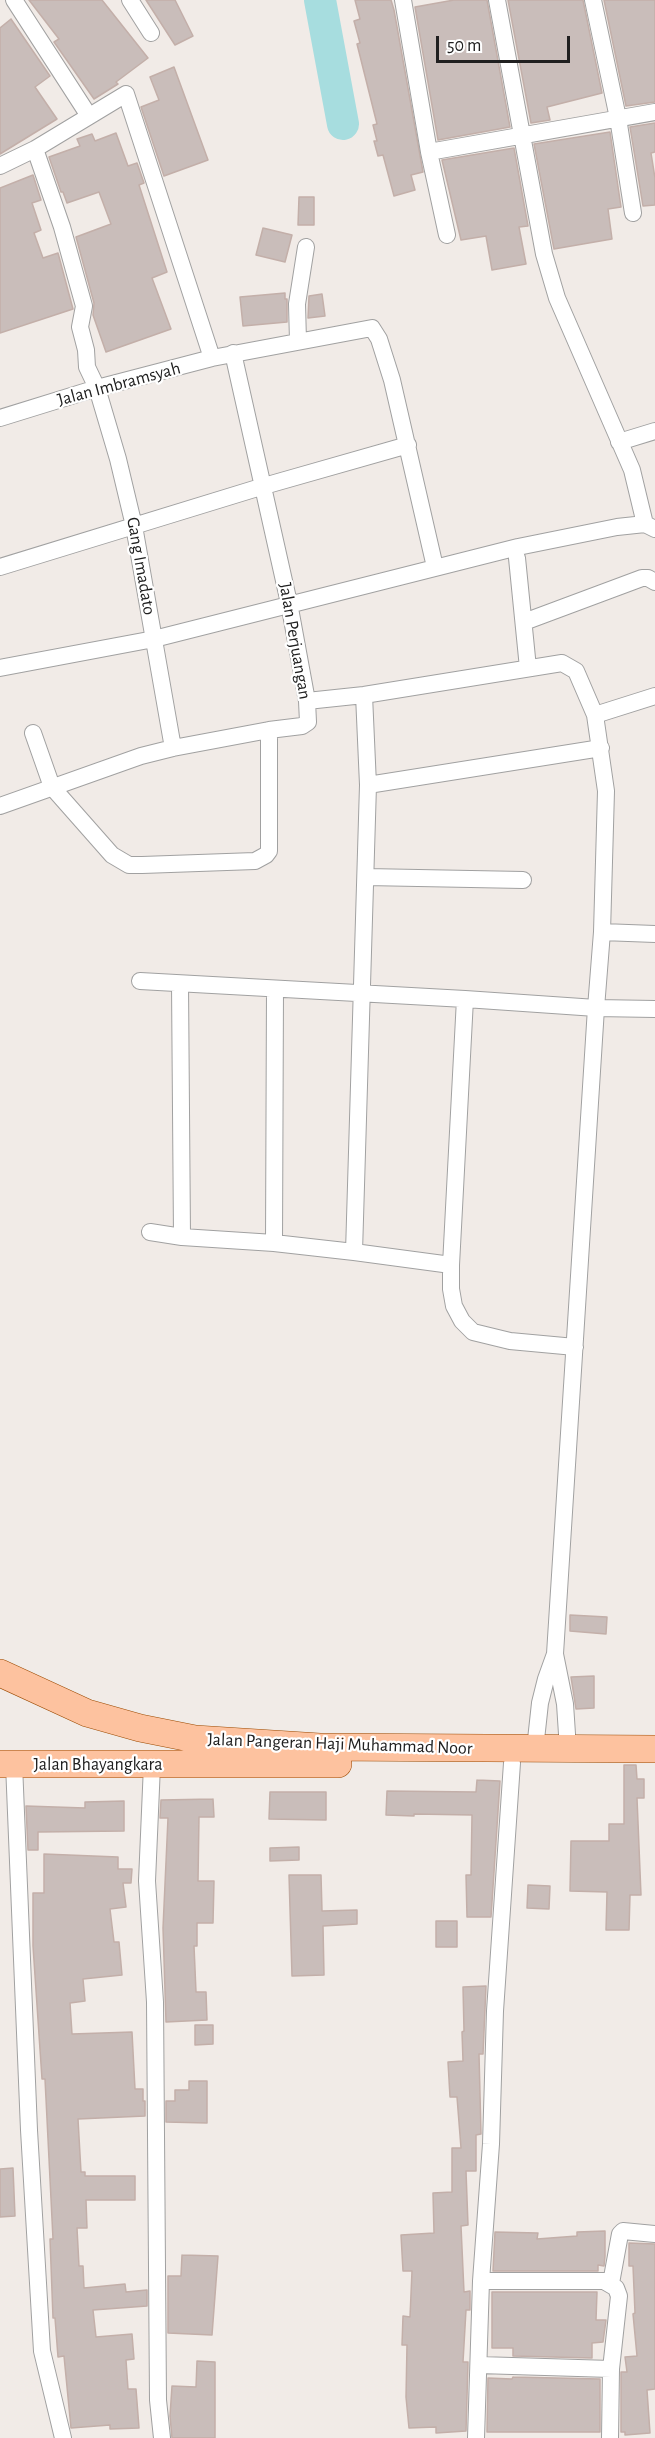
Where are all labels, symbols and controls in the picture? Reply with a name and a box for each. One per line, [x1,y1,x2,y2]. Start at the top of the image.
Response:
scale bar [439,24,572,62]
text: 50 m [447,37,481,55]
street label: Jalan Imbramsyah [55,357,183,411]
street label: Gang Imadato [122,515,160,617]
street label: Jalan Perjuangan [274,581,316,701]
street label: Jalan Pangeran Haji Muhammad Noor [207,1729,473,1759]
street label: Jalan Bhayangkara [33,1754,163,1776]

